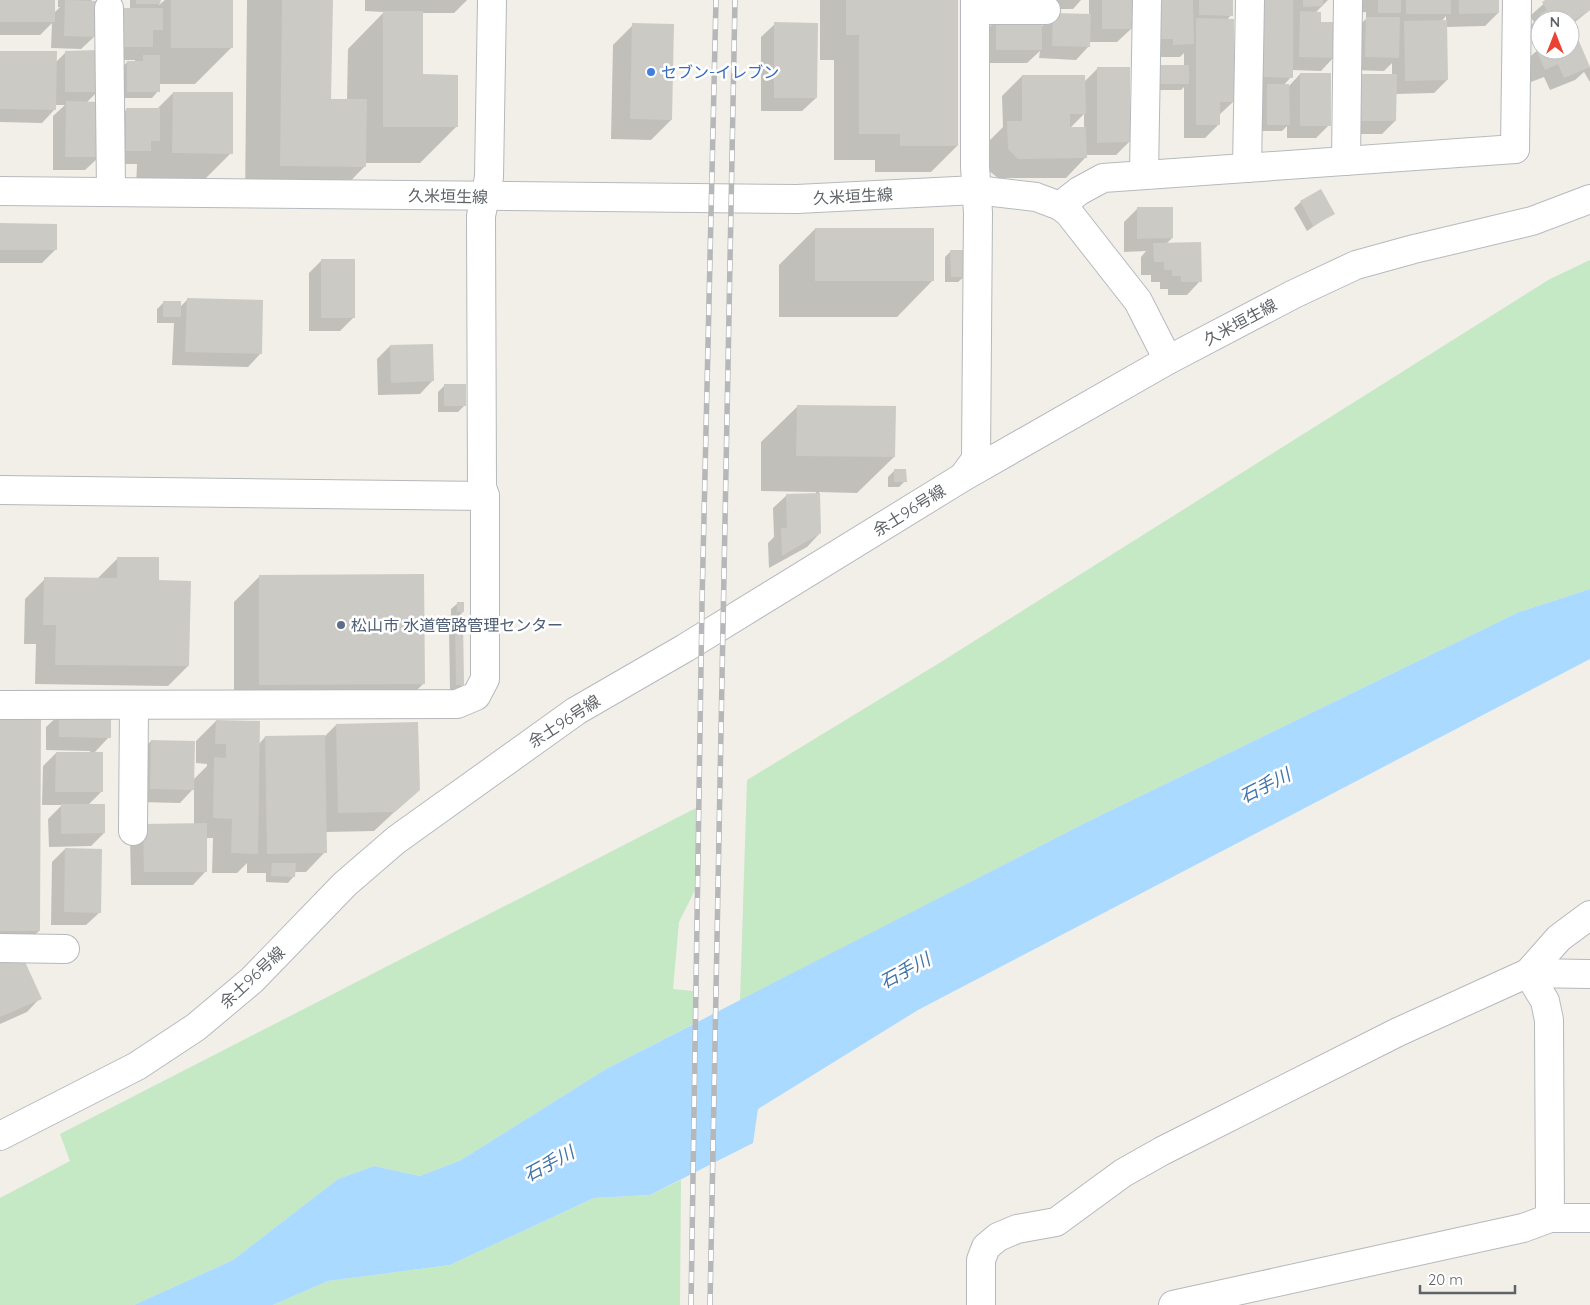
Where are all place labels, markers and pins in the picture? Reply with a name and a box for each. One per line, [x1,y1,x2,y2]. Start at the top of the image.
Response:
place label: セブン-イレブン [661,62,779,82]
marker: セブン-イレブン [645,66,657,78]
place label: 松山市 水道管路管理センター [351,615,563,635]
marker: 松山市 水道管路管理センター [335,619,347,631]

